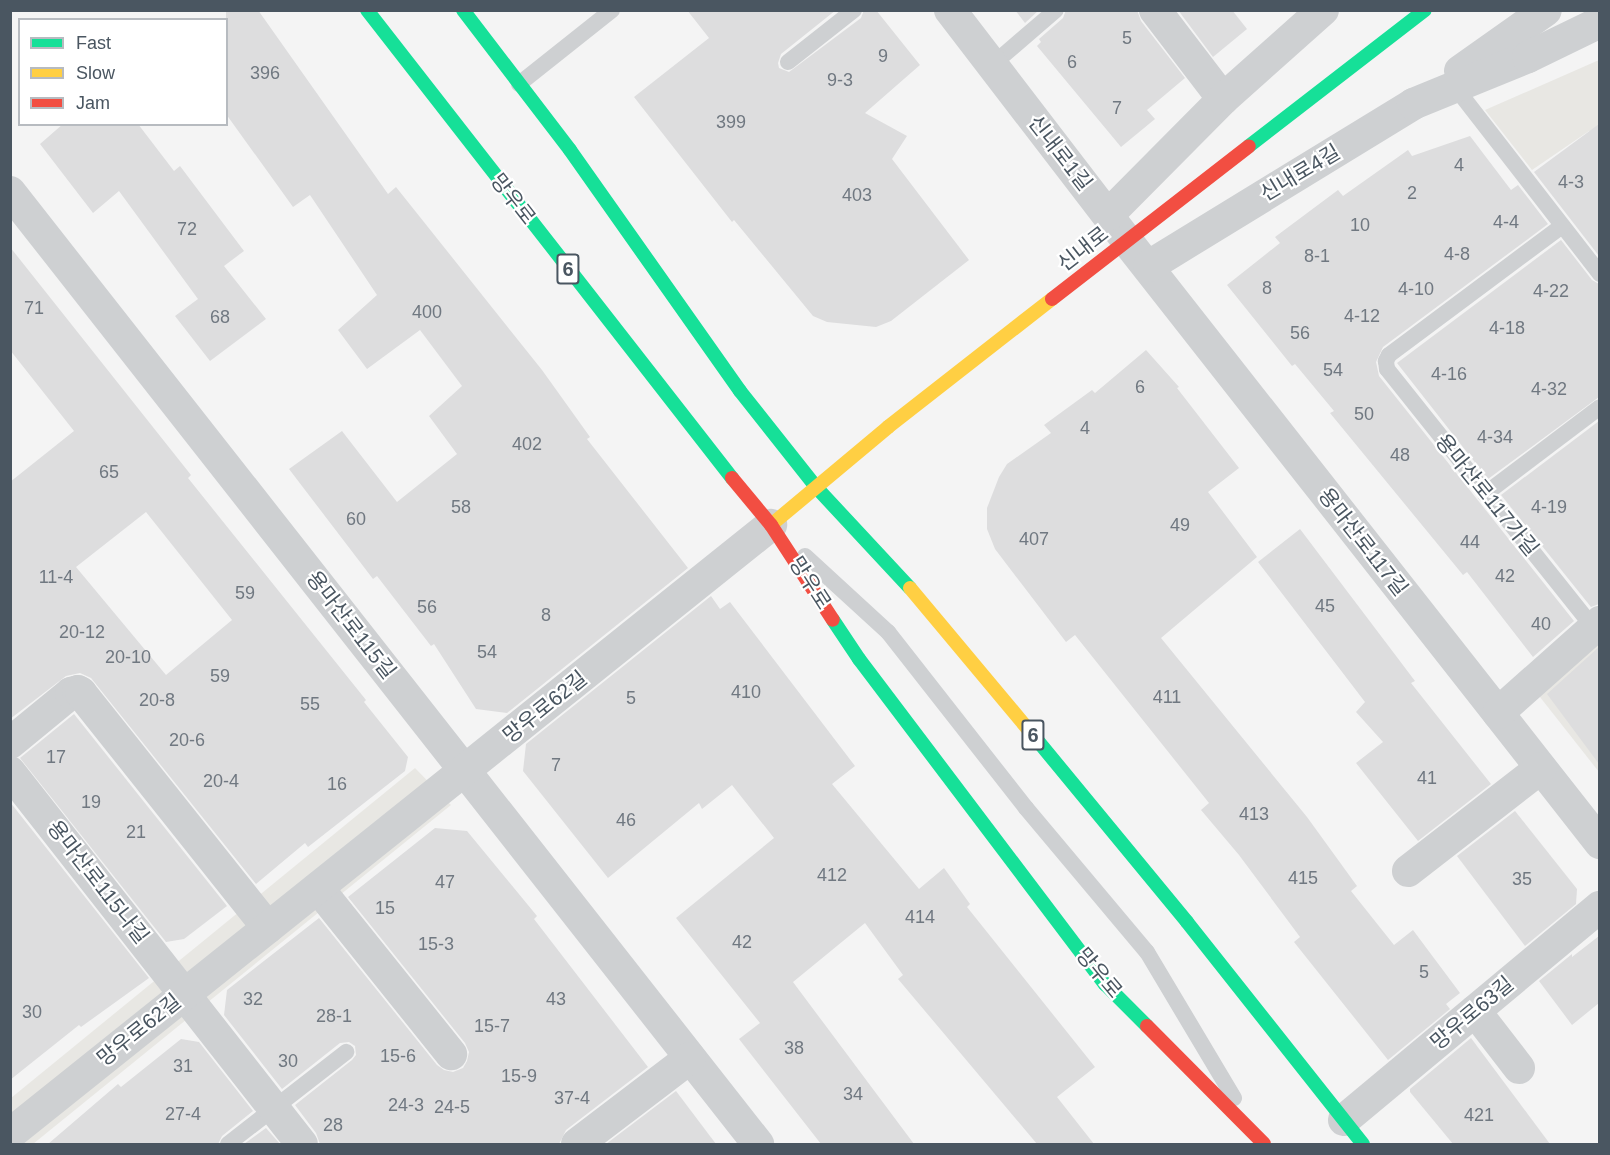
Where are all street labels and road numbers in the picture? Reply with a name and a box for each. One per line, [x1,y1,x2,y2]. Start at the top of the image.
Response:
street label: 신내로1길 [1023,110,1097,196]
street label: 신내로4길 [1255,139,1345,207]
street label: 망우로 [485,168,541,230]
street label: 신내로 [1052,221,1114,277]
road number: 6 [556,252,580,286]
street label: 용마산로117가길 [1430,429,1544,561]
street label: 용마산로117길 [1313,483,1413,601]
street label: 망우로 [784,552,836,614]
street label: 용마산로115길 [301,566,401,684]
street label: 망우로62길 [498,666,592,748]
road number: 6 [1021,718,1045,752]
street label: 용마산로115나길 [42,815,154,949]
street label: 망우로 [1071,943,1127,1003]
street label: 망우로63길 [1425,971,1519,1055]
street label: 망우로62길 [92,989,186,1071]

